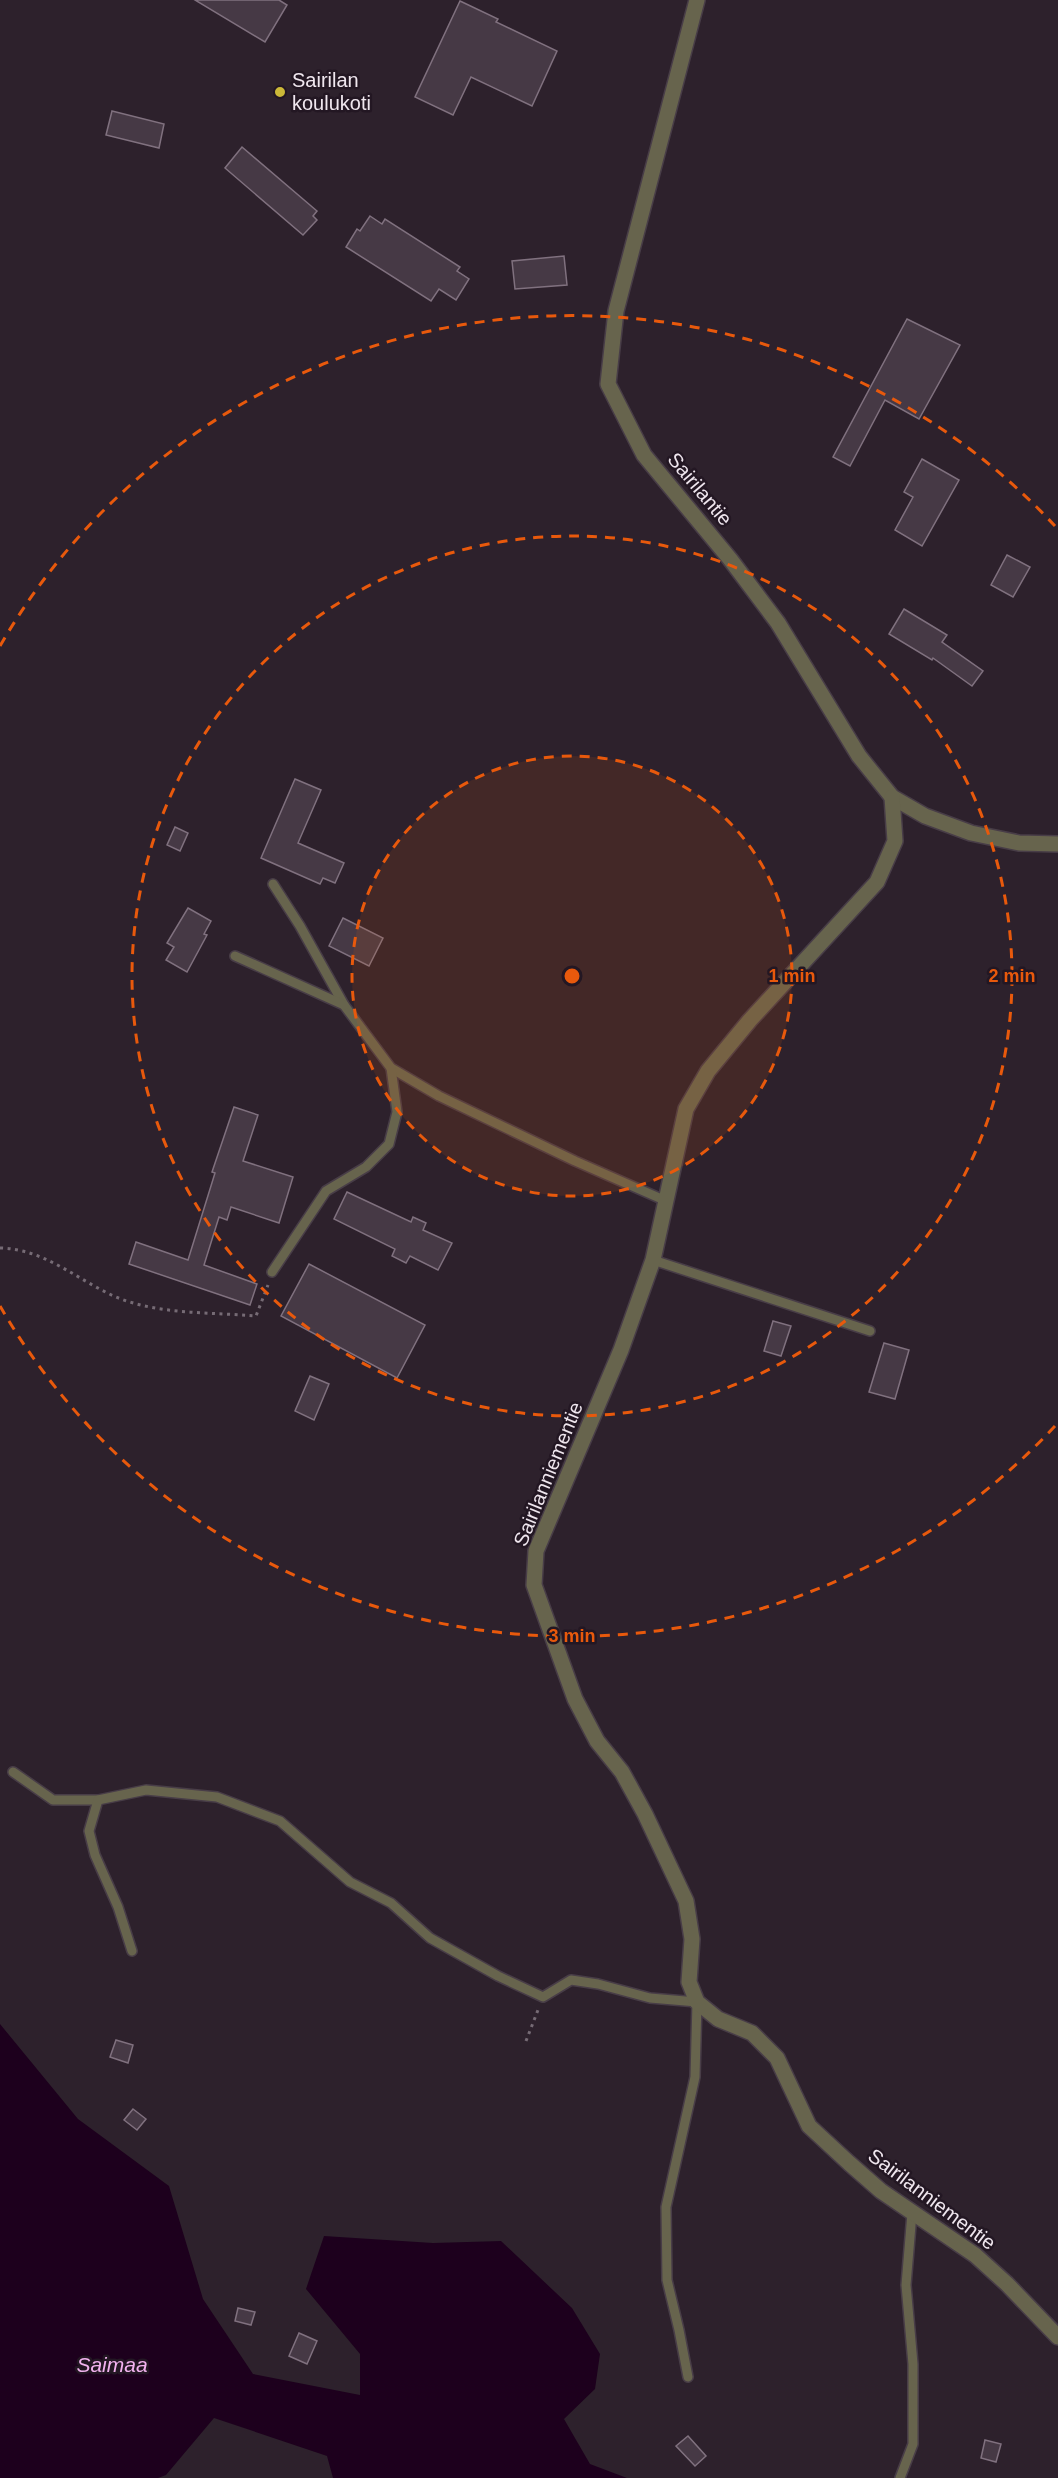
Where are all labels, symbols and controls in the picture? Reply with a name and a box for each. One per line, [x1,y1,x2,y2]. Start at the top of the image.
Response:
place label: Sairilan koulukoti [292,69,371,114]
marker: Sairilan koulukoti [273,85,287,99]
street label: Sairilantie [663,448,737,530]
centre of rings [562,966,582,986]
text: 1 min [768,966,816,986]
text: 2 min [988,966,1036,986]
street label: Sairilanniementie [509,1399,587,1549]
text: 3 min [548,1626,596,1646]
street label: Sairilanniementie [864,2144,1000,2254]
water label: Saimaa [76,2353,148,2376]

